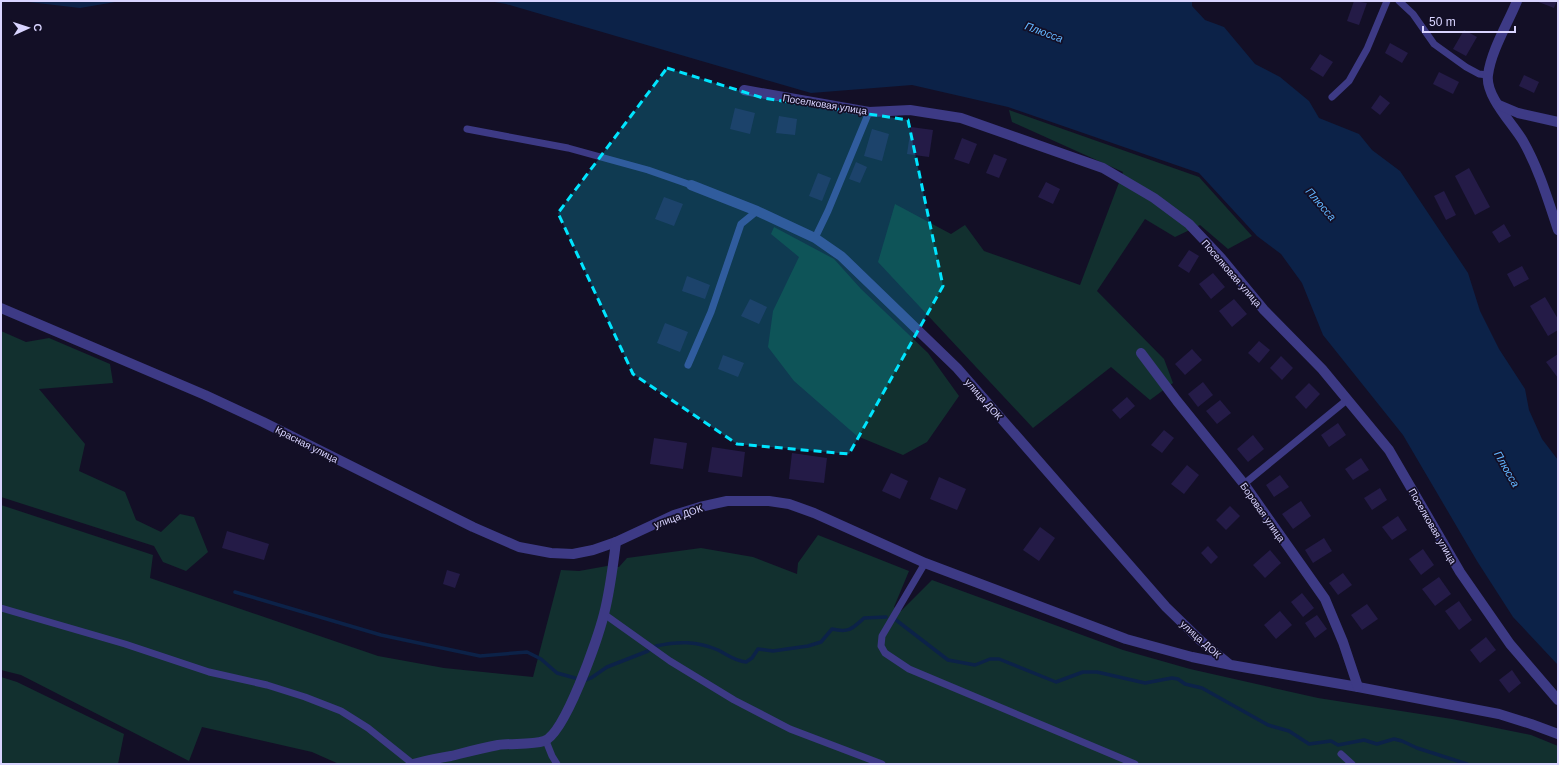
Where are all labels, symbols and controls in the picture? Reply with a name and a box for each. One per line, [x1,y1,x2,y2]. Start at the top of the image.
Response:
north arrow [8,8,48,48]
scale bar [1423,8,1515,34]
text: 50 m [1429,15,1456,29]
water label: Плюсса [1023,20,1065,44]
text: С [32,23,44,32]
street label: Поселковая улица [782,92,868,117]
water label: Плюсса [1303,185,1339,223]
street label: Поселковая улица [1199,238,1264,309]
street label: улица ДОК [963,377,1004,422]
street label: Красная улица [274,424,340,465]
water label: Плюсса [1492,449,1522,489]
street label: Боровая улица [1238,481,1287,544]
street label: Поселковая улица [1406,487,1459,566]
street label: улица ДОК [652,503,704,530]
street label: улица ДОК [1178,618,1223,661]

